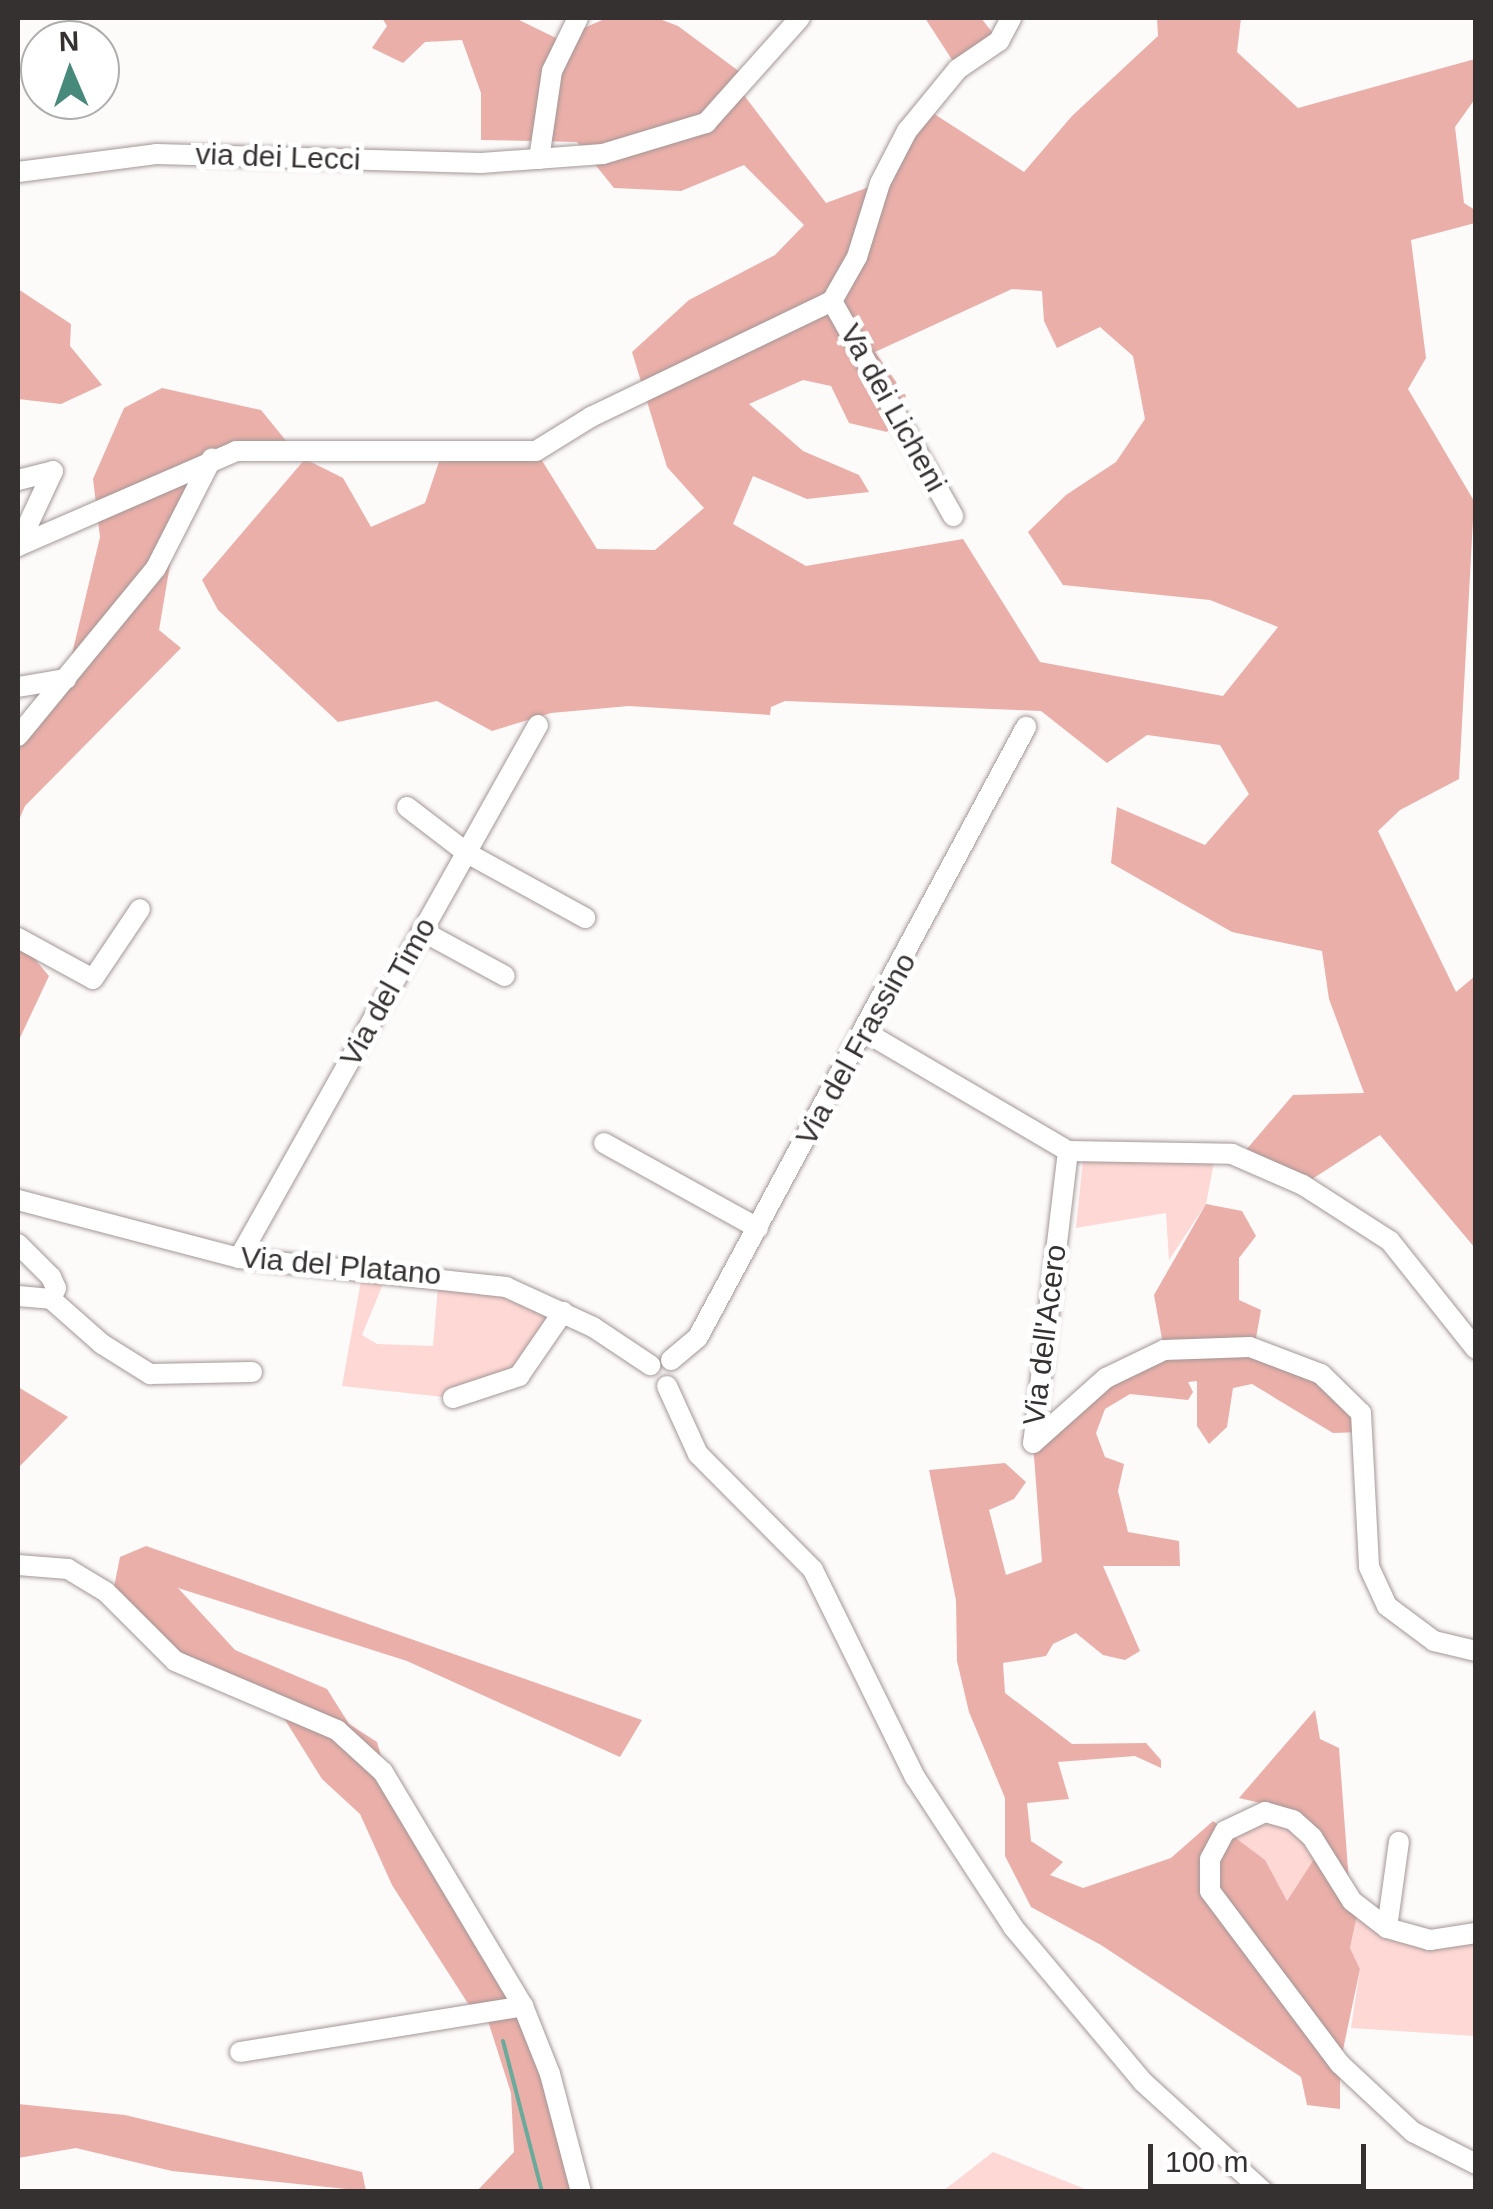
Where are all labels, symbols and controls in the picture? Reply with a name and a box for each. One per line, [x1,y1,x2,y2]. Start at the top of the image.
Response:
north arrow [20,20,120,120]
text: N [58,26,80,57]
street label: via dei Lecci [195,136,361,178]
street label: Va dei Licheni [832,318,954,498]
street label: Via del Timo [332,911,444,1073]
street label: Via del Frassino [788,946,924,1152]
street label: Via del Platano [239,1239,443,1293]
street label: Via dell'Acero [1016,1243,1074,1427]
scale bar [1153,2124,1370,2186]
text: 100 m [1165,2145,1248,2178]

